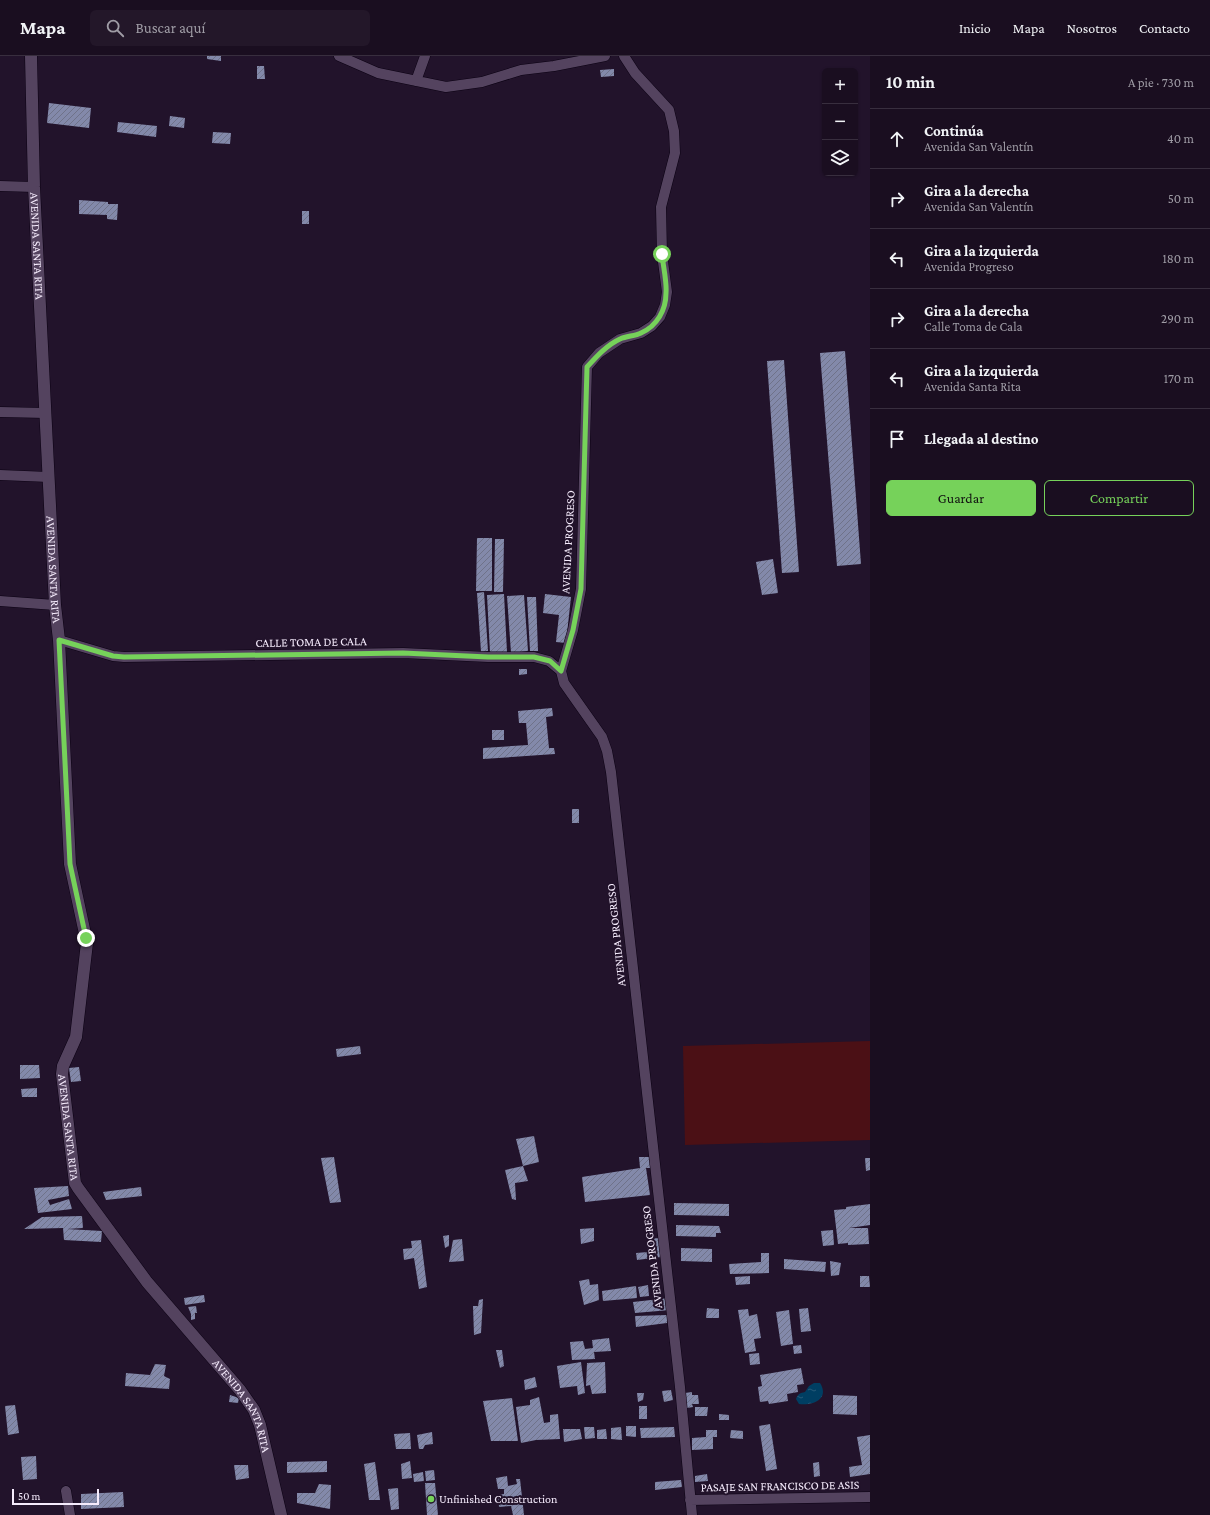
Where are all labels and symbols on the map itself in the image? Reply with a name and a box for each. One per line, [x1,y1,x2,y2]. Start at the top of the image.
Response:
street label: AVENIDA SANTA RITA [27,192,47,300]
route start [653,245,671,263]
street label: AVENIDA PROGRESO [558,490,578,594]
street label: AVENIDA SANTA RITA [44,516,64,624]
street label: CALLE TOMA DE CALA [255,634,367,650]
street label: AVENIDA PROGRESO [604,883,628,987]
route end [77,929,95,947]
street label: AVENIDA SANTA RITA [55,1073,82,1182]
street label: AVENIDA PROGRESO [639,1205,665,1309]
street label: AVENIDA SANTA RITA [209,1356,273,1454]
street label: PASAJE SAN FRANCISCO DE ASIS [701,1478,860,1494]
scale bar [12,1487,99,1506]
place label: Unfinished Construction [439,1492,558,1506]
marker: Unfinished Construction [426,1494,436,1504]

